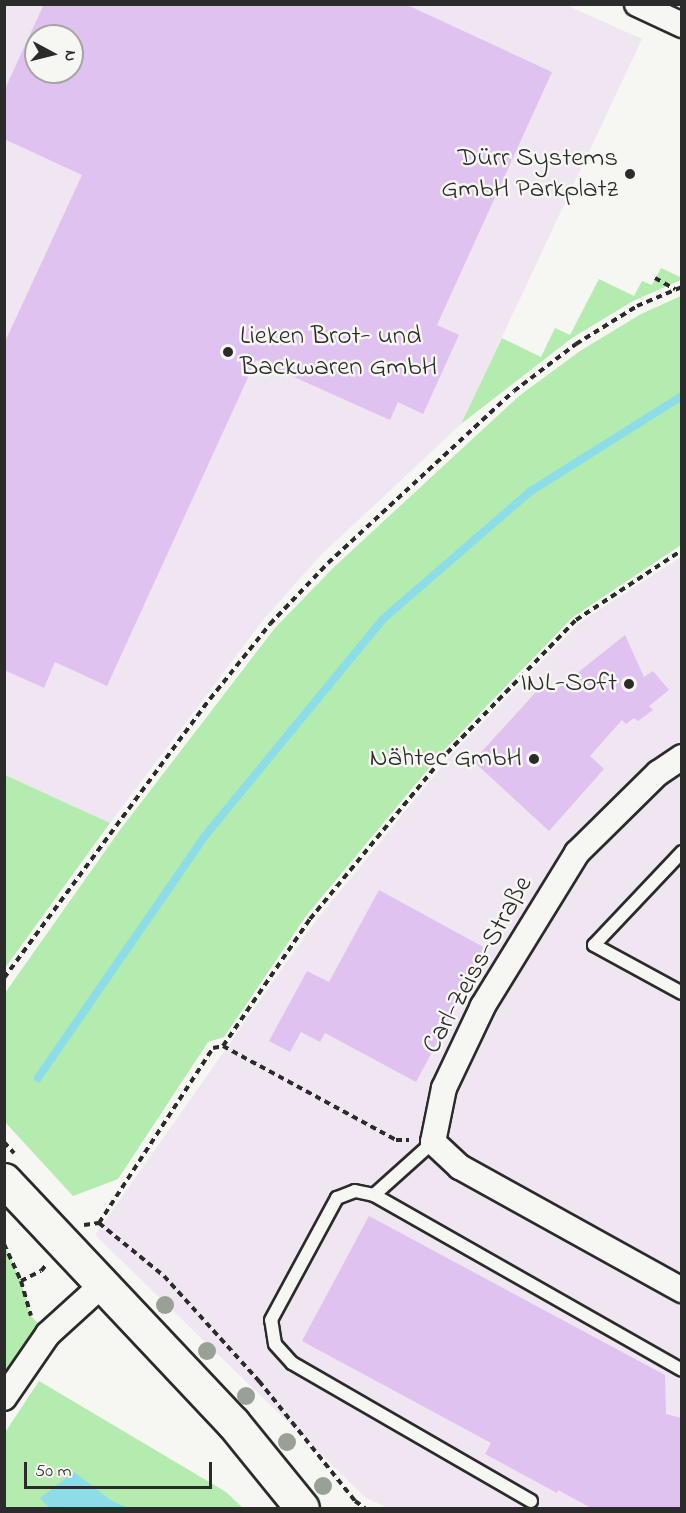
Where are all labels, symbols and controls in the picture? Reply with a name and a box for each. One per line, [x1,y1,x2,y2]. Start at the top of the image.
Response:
north arrow [24,24,84,84]
text: N [57,49,82,63]
place label: Dürr Systems GmbH Parkplatz [441,142,618,205]
marker: Dürr Systems GmbH Parkplatz [623,167,637,181]
place label: Lieken Brot- und Backwaren GmbH [240,320,437,383]
marker: Lieken Brot- und Backwaren GmbH [221,345,235,359]
place label: INL-Soft [520,668,617,700]
marker: INL-Soft [622,677,636,691]
place label: Nähtec GmbH [370,743,522,775]
marker: Nähtec GmbH [527,752,541,766]
street label: Carl-Zeiss-Straße [416,871,540,1059]
scale bar [27,1450,214,1488]
text: 50 m [35,1459,72,1485]

